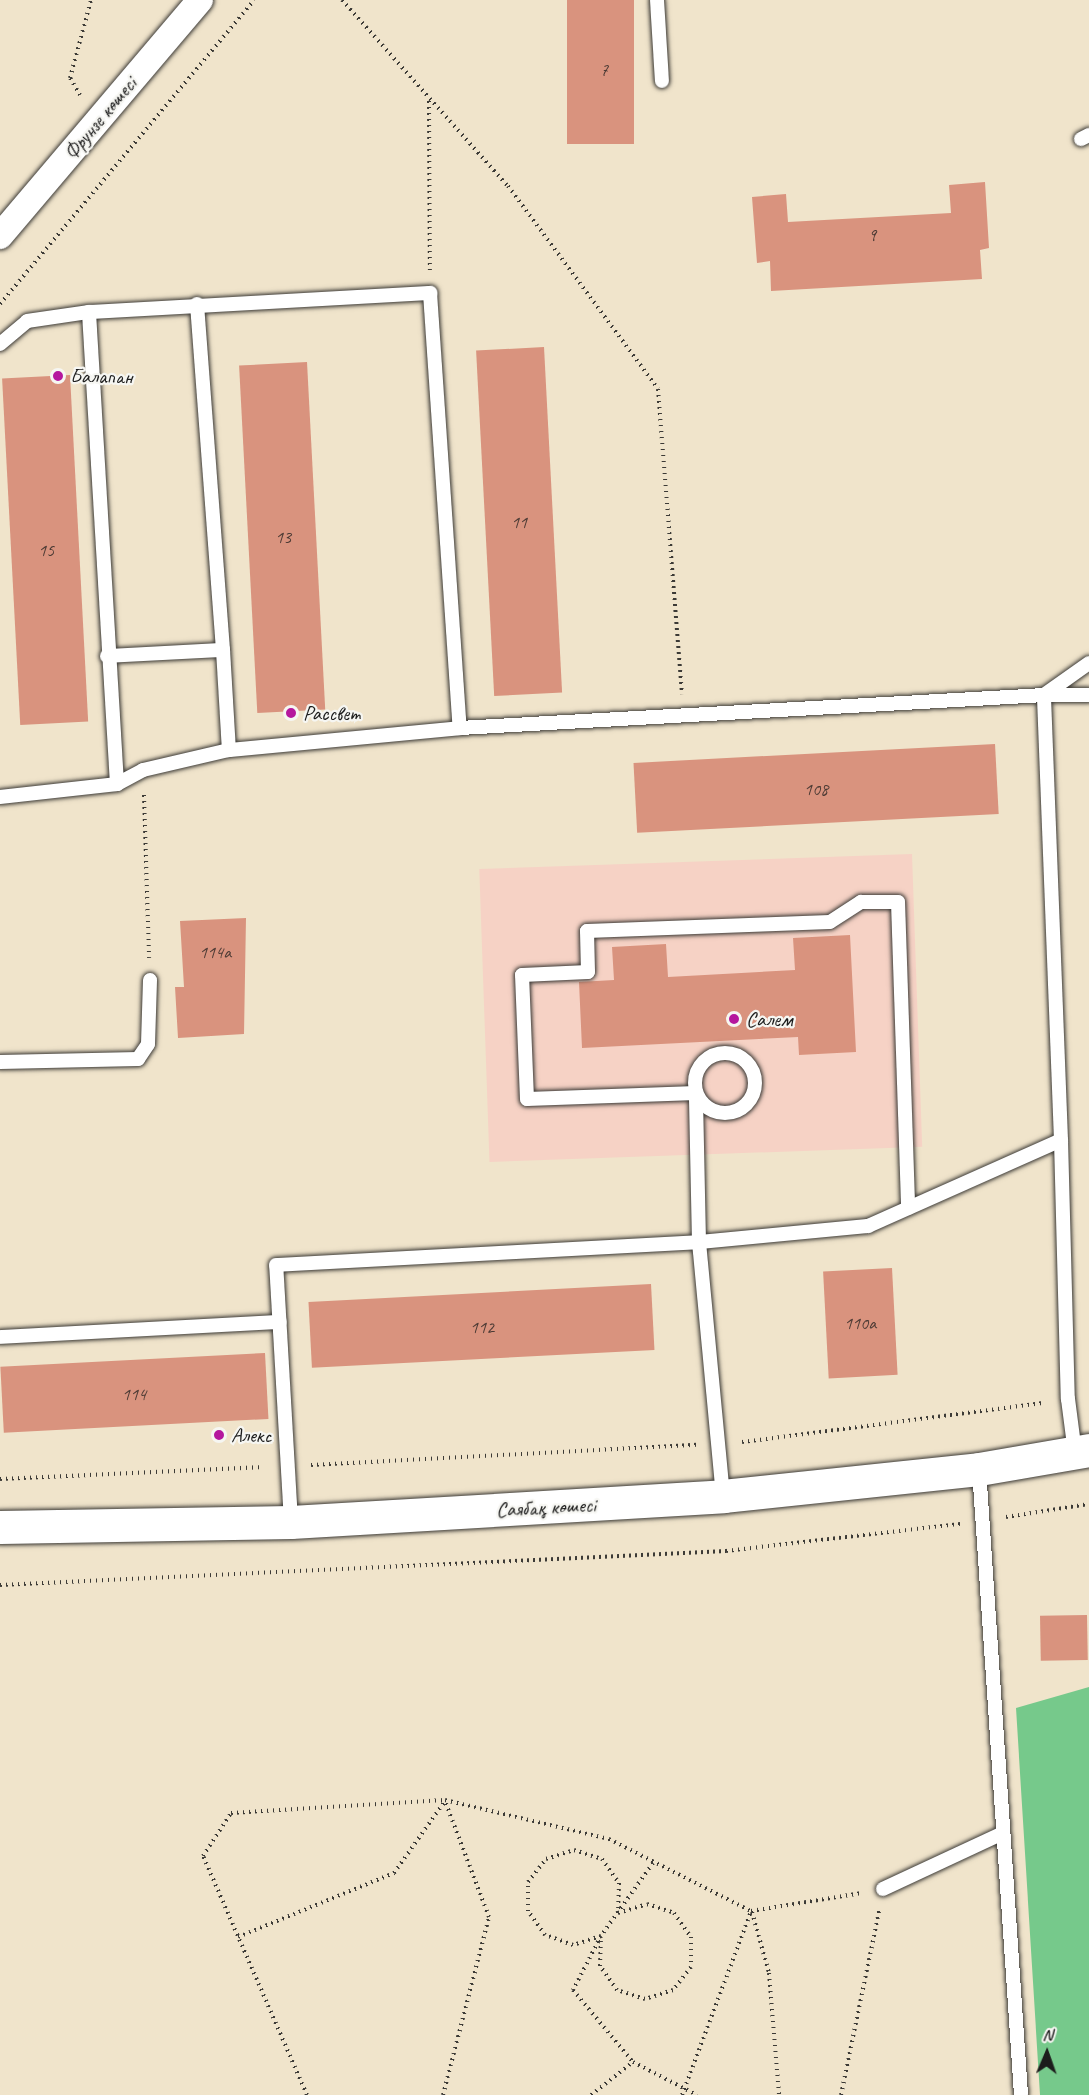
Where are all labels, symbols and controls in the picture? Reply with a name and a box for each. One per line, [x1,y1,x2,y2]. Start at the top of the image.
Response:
house number: 7 [600,59,608,81]
street label: Фрунзе көшесі [58,72,142,164]
house number: 9 [868,224,876,246]
place label: Балапан [70,363,132,389]
marker: Балапан [51,369,65,383]
house number: 11 [511,511,527,533]
house number: 13 [275,526,291,548]
house number: 15 [38,539,54,561]
place label: Рассвет [303,700,360,726]
marker: Рассвет [284,706,298,720]
house number: 108 [804,778,828,800]
house number: 114а [199,941,231,963]
place label: Салем [746,1006,792,1032]
marker: Салем [727,1012,741,1026]
house number: 110а [844,1312,876,1334]
house number: 112 [470,1316,494,1338]
house number: 114 [122,1383,146,1405]
place label: Алекс [231,1422,271,1448]
marker: Алекс [212,1428,226,1442]
street label: Саябақ көшесі [495,1492,597,1522]
north arrow [1017,2023,1077,2083]
text: N [1042,2025,1053,2045]

